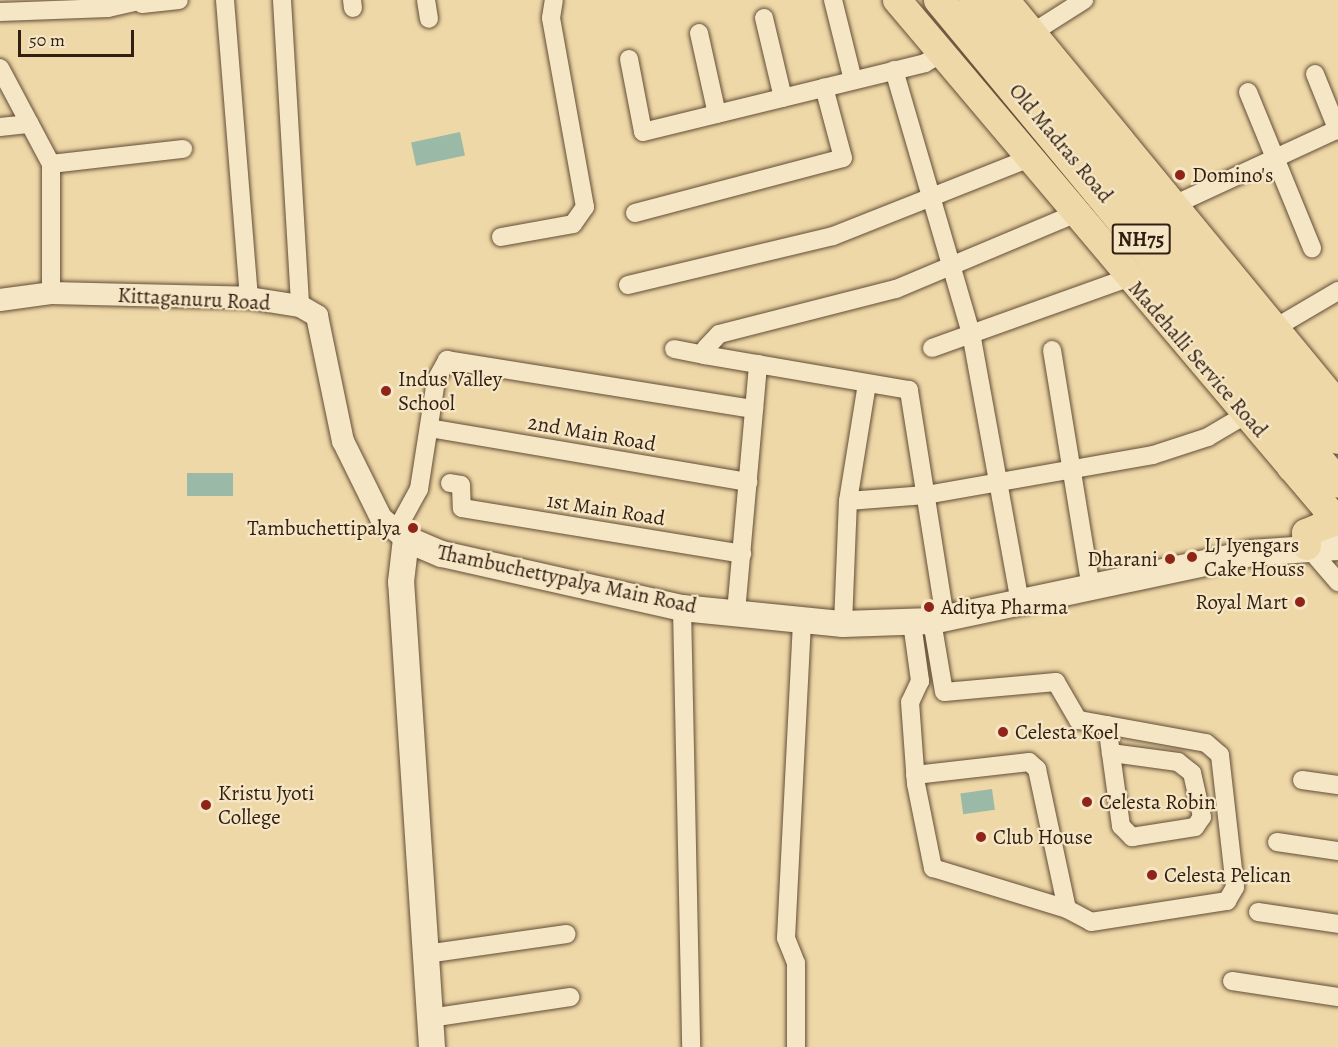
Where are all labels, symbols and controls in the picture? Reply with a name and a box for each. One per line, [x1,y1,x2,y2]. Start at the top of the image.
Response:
scale bar [21,18,136,56]
text: 50 m [29,28,65,52]
street label: Old Madras Road [1004,78,1118,208]
place label: Domino's [1192,162,1273,188]
marker: Domino's [1173,168,1187,182]
road number: NH75 [1111,222,1171,256]
street label: Madehalli Service Road [1123,276,1273,442]
street label: Kittaganuru Road [117,282,271,316]
place label: Indus Valley School [398,366,502,416]
marker: Indus Valley School [379,384,393,398]
street label: 2nd Main Road [526,409,658,457]
street label: 1st Main Road [545,487,667,531]
place label: Tambuchettipalya [247,515,401,541]
marker: Tambuchettipalya [406,521,420,535]
place label: LJ Iyengars Cake Houss [1204,532,1305,582]
street label: Thambuchettypalya Main Road [435,539,699,619]
place label: Dharani [1087,546,1158,572]
marker: LJ Iyengars Cake Houss [1185,550,1199,564]
marker: Dharani [1163,552,1177,566]
place label: Royal Mart [1195,589,1288,615]
place label: Aditya Pharma [941,594,1068,620]
marker: Royal Mart [1293,595,1307,609]
marker: Aditya Pharma [922,600,936,614]
place label: Celesta Koel [1015,719,1119,745]
marker: Celesta Koel [996,725,1010,739]
place label: Kristu Jyoti College [218,780,314,830]
place label: Celesta Robin [1099,789,1216,815]
marker: Celesta Robin [1080,795,1094,809]
marker: Kristu Jyoti College [199,798,213,812]
place label: Club House [993,824,1093,850]
marker: Club House [974,830,988,844]
place label: Celesta Pelican [1164,862,1291,888]
marker: Celesta Pelican [1145,868,1159,882]

